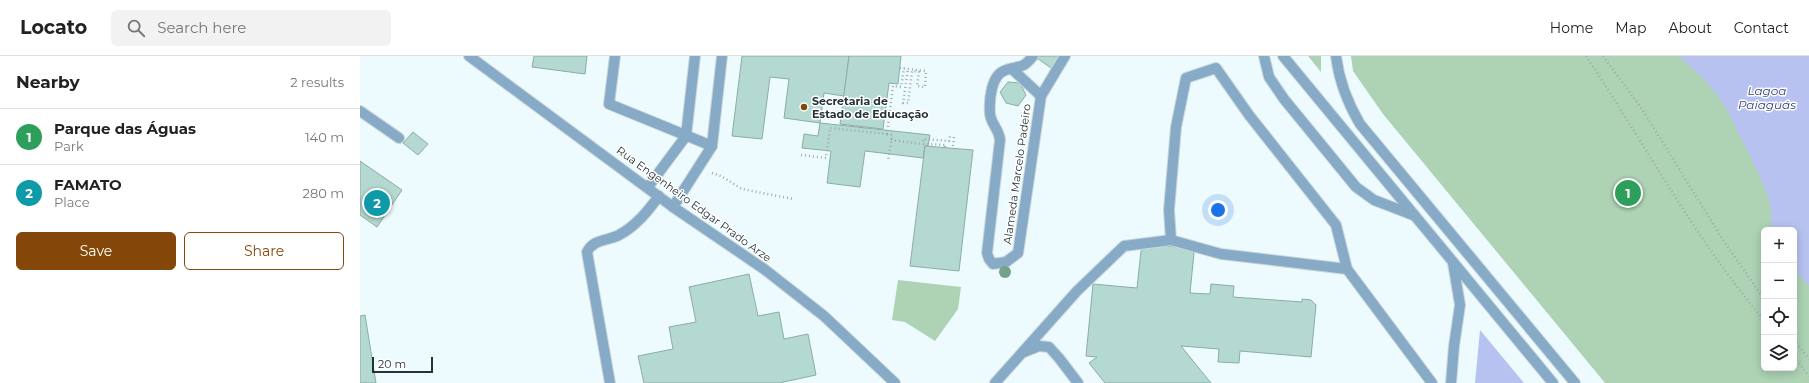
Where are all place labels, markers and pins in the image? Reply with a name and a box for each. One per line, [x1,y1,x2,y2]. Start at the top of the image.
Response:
place label: Secretaria de Estado de Educação [812,94,929,121]
marker: Secretaria de Estado de Educação [799,102,809,112]
pin: 1 [1615,178,1641,208]
pin: 2 [364,188,390,218]

